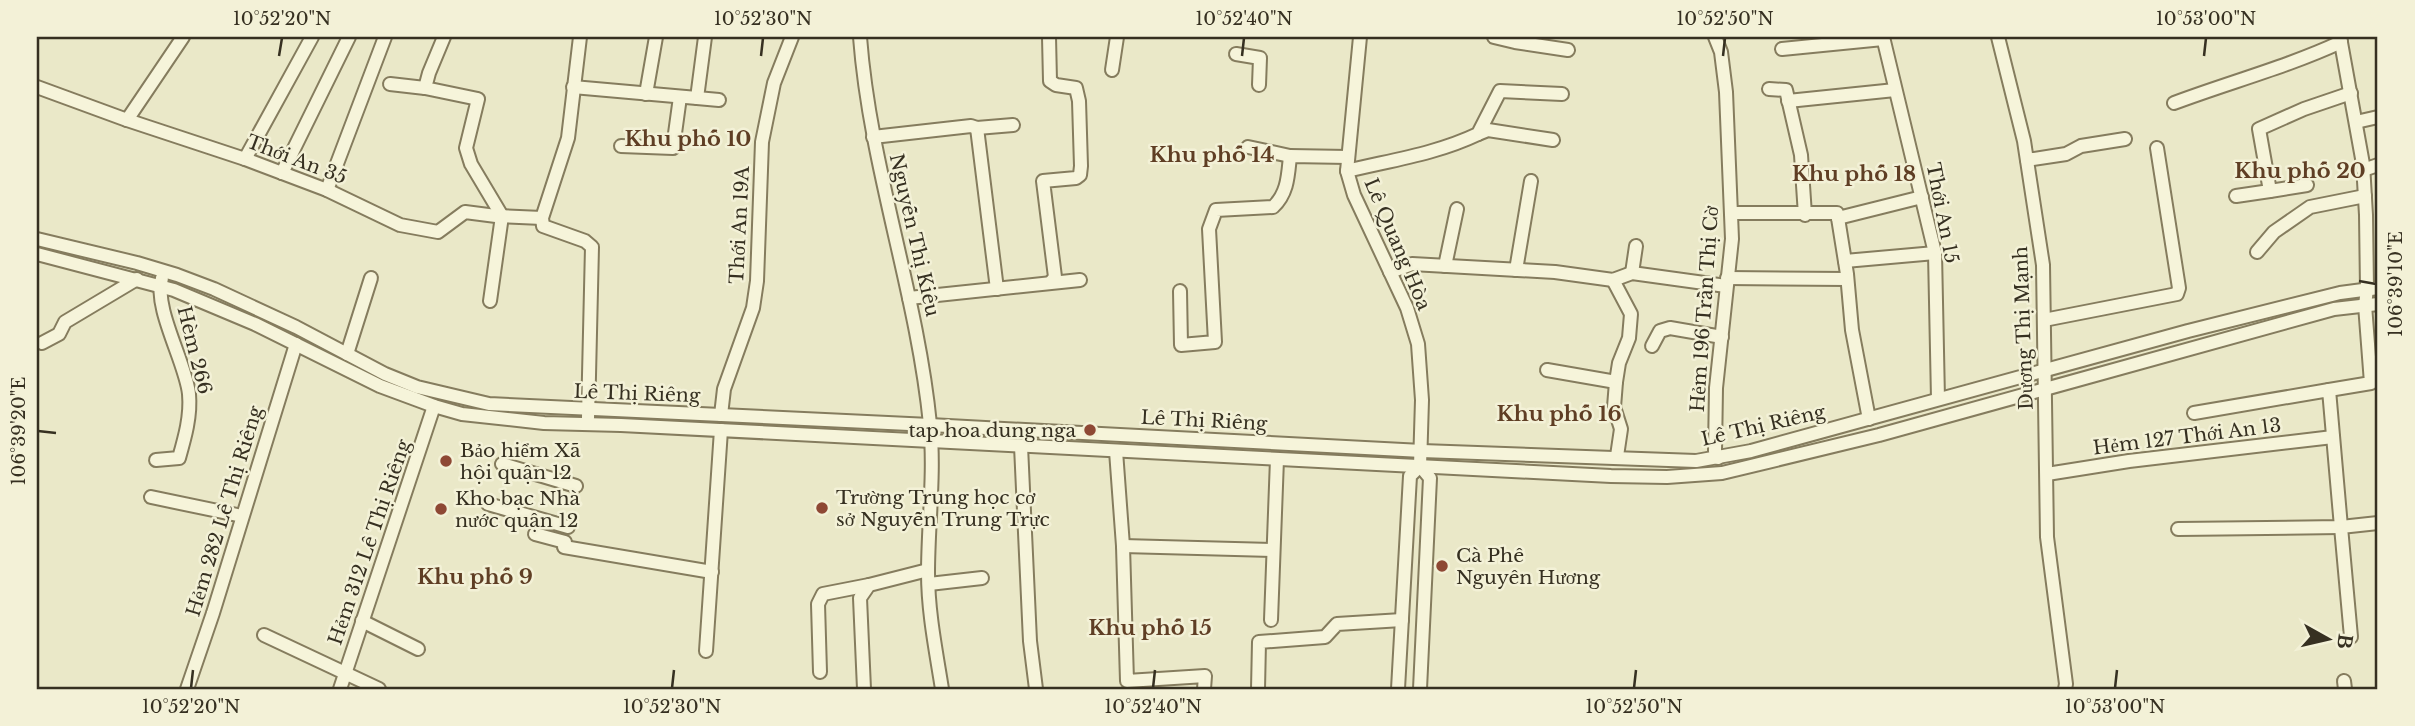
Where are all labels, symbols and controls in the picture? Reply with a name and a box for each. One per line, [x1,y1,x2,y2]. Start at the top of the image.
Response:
text: 10°52'20"N [233,8,331,30]
text: 10°52'30"N [714,8,812,30]
text: 10°52'40"N [1195,8,1293,30]
text: 10°52'50"N [1676,8,1774,30]
text: 10°53'00"N [2156,8,2256,30]
district label: Khu phố 10 [625,126,751,152]
street label: Thới An 35 [244,130,350,189]
district label: Khu phố 14 [1150,142,1275,168]
street label: Nguyễn Thị Kiêu [885,151,944,319]
district label: Khu phố 20 [2234,158,2366,184]
district label: Khu phố 18 [1792,161,1916,187]
street label: Thới An 15 [1921,161,1964,265]
street label: Thới An 19A [725,165,754,284]
street label: Lê Quang Hòa [1359,175,1436,314]
street label: Hẻm 196 Trần Thị Cờ [1686,204,1723,413]
text: 106°39'10"E [2385,231,2407,337]
street label: Dương Thị Mạnh [2009,246,2038,410]
street label: Hèm 266 [172,304,217,397]
text: 106°39'20"E [8,377,30,485]
street label: Lê Thị Riêng [573,380,701,407]
street label: Lê Thị Riêng [1699,400,1828,451]
district label: Khu phố 16 [1496,401,1622,427]
street label: Hẻm 282 Lê Thị Riêng [181,403,268,619]
street label: Lê Thị Riêng [1140,406,1268,435]
street label: Hẻm 127 Thới An 13 [2092,414,2282,459]
place label: tap hoa dung nga [908,419,1076,442]
marker: tap hoa dung nga [1082,422,1098,438]
street label: Hẻm 312 Lê Thị Riêng [323,436,416,648]
place label: Bảo hiểm Xã hội quận 12 [460,439,581,484]
marker: Bảo hiểm Xã hội quận 12 [438,453,454,469]
place label: Trường Trung học cơ sở Nguyễn Trung Trực [836,486,1050,531]
place label: Kho bạc Nhà nước quận 12 [455,487,581,532]
marker: Trường Trung học cơ sở Nguyễn Trung Trực [814,500,830,516]
marker: Kho bạc Nhà nước quận 12 [433,501,449,517]
place label: Cà Phê Nguyên Hương [1456,544,1601,589]
marker: Cà Phê Nguyên Hương [1434,558,1450,574]
district label: Khu phố 9 [417,564,533,590]
north arrow [2292,604,2362,674]
district label: Khu phố 15 [1088,615,1212,641]
text: B [2332,632,2357,650]
text: 10°52'20"N [142,696,240,718]
text: 10°52'30"N [623,696,721,718]
text: 10°52'40"N [1104,696,1202,718]
text: 10°52'50"N [1585,696,1683,718]
text: 10°53'00"N [2065,696,2165,718]

